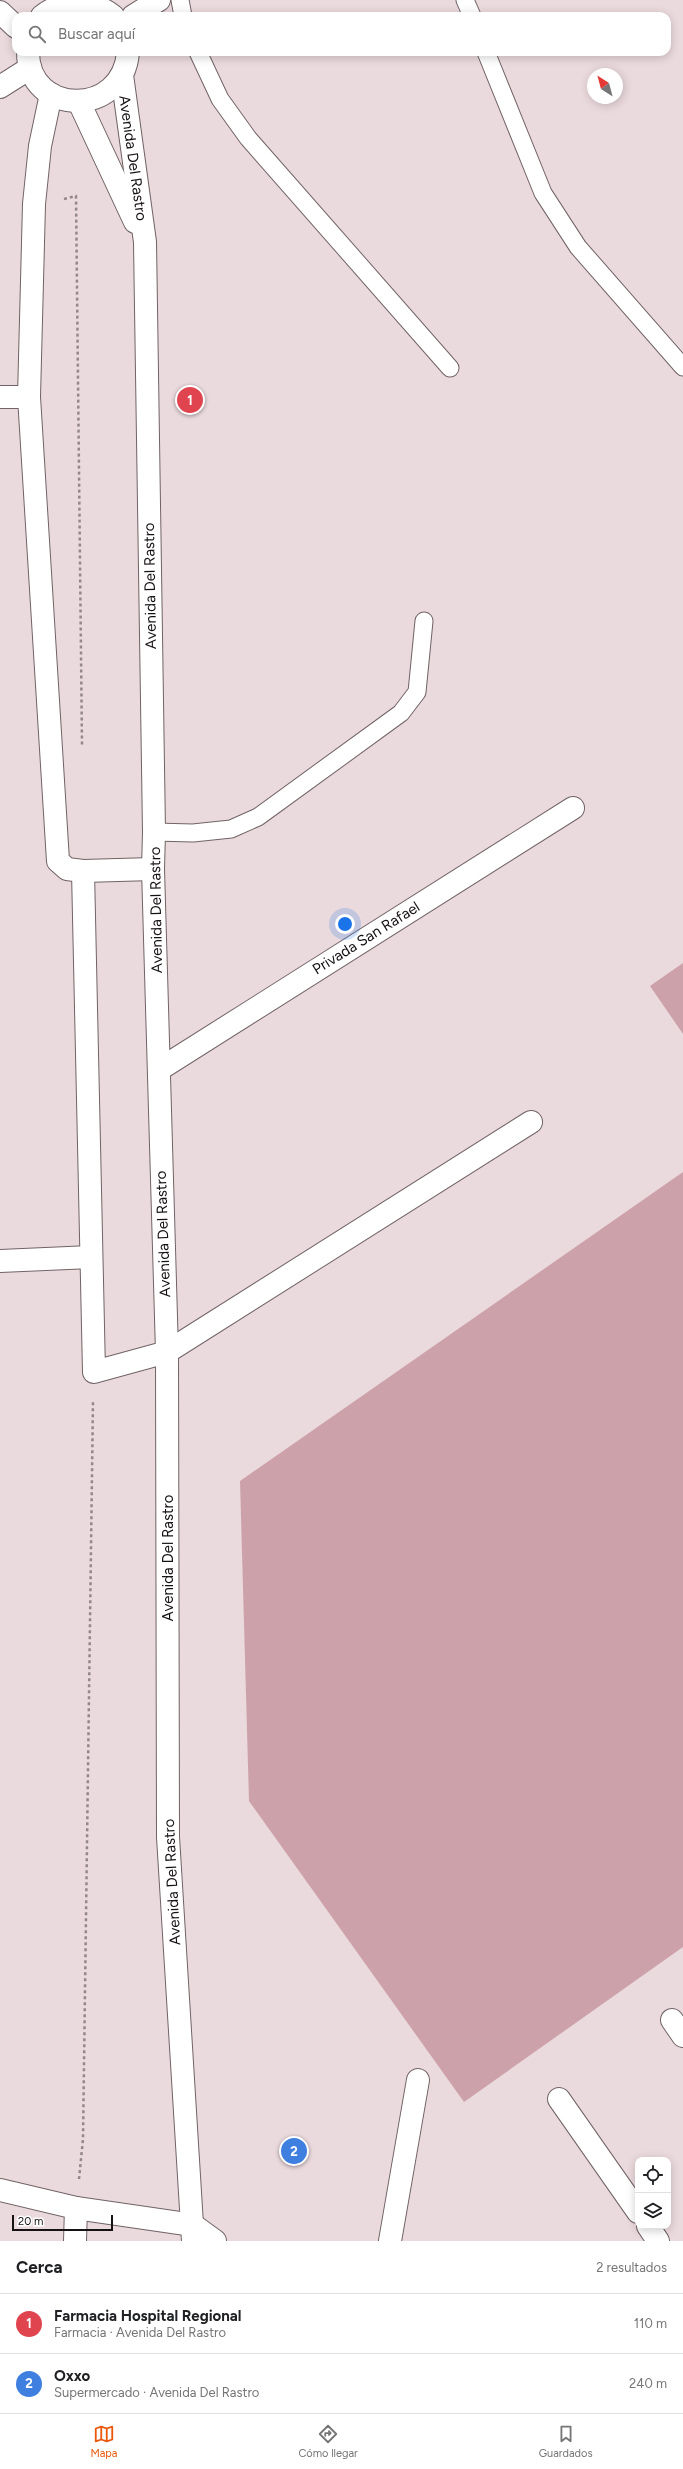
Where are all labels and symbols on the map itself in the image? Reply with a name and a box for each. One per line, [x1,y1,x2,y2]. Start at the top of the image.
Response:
north arrow [587,68,623,104]
street label: Avenida Del Rastro [115,94,151,222]
pin: 1 [177,385,203,415]
street label: Avenida Del Rastro [140,522,160,650]
street label: Avenida Del Rastro [146,846,166,974]
street label: Privada San Rafael [309,898,423,978]
your location [335,914,355,934]
street label: Avenida Del Rastro [152,1170,174,1298]
street label: Avenida Del Rastro [159,1494,177,1621]
street label: Avenida Del Rastro [160,1818,184,1946]
pin: 2 [281,2136,307,2166]
scale bar [12,2213,113,2232]

